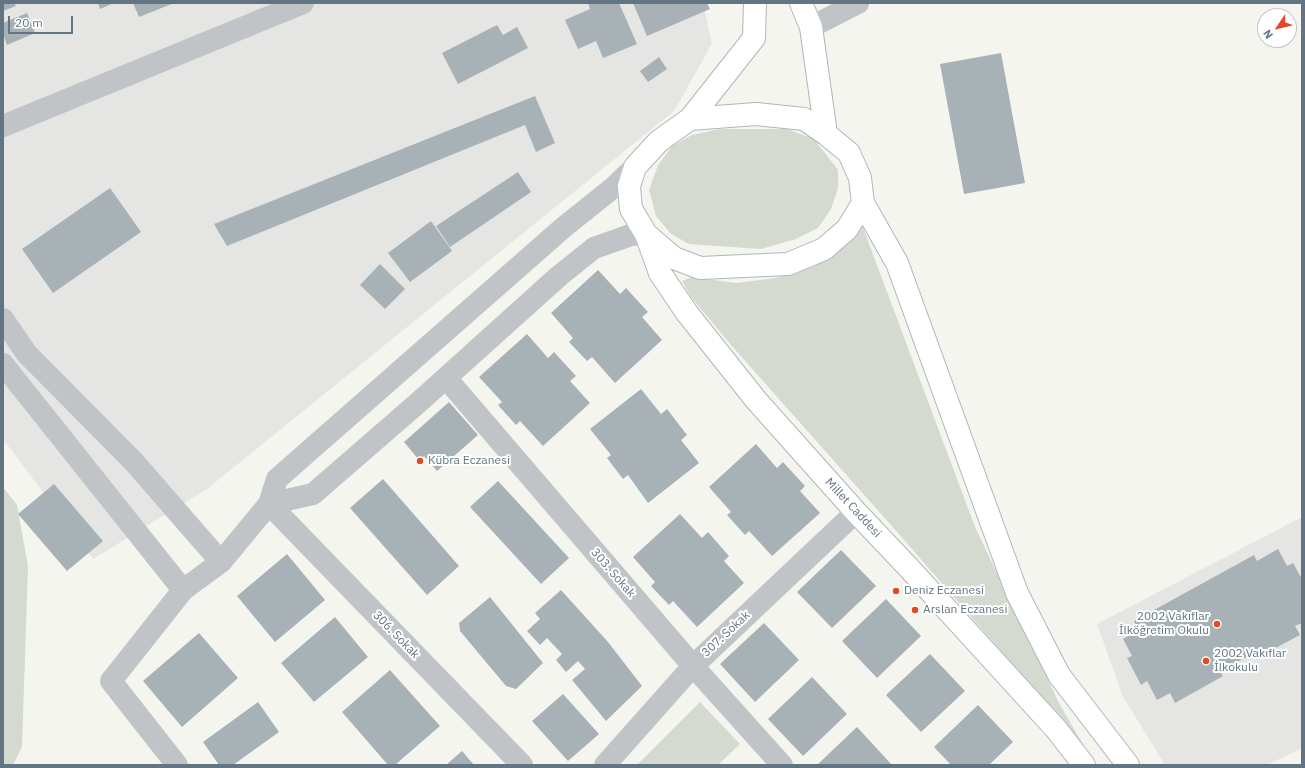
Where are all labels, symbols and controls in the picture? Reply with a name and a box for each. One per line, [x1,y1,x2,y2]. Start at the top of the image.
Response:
scale bar [10,8,75,34]
north arrow [1257,8,1297,48]
text: 20 m [15,15,43,30]
text: N [1260,27,1276,42]
place label: Kübra Eczanesi [428,454,510,468]
marker: Kübra Eczanesi [415,456,425,466]
street label: Millet Caddesi [822,475,884,541]
street label: 303. Sokak [588,545,638,601]
place label: Deniz Eczanesi [904,584,984,598]
marker: Deniz Eczanesi [891,586,901,596]
place label: Arslan Eczanesi [923,603,1007,617]
marker: Arslan Eczanesi [910,605,920,615]
street label: 306. Sokak [370,608,422,662]
street label: 307. Sokak [699,608,753,660]
place label: 2002 Vakıflar İlköğretim Okulu [1119,610,1209,638]
marker: 2002 Vakıflar İlköğretim Okulu [1212,619,1222,629]
place label: 2002 Vakıflar İlkokulu [1214,647,1286,675]
marker: 2002 Vakıflar İlkokulu [1201,656,1211,666]

